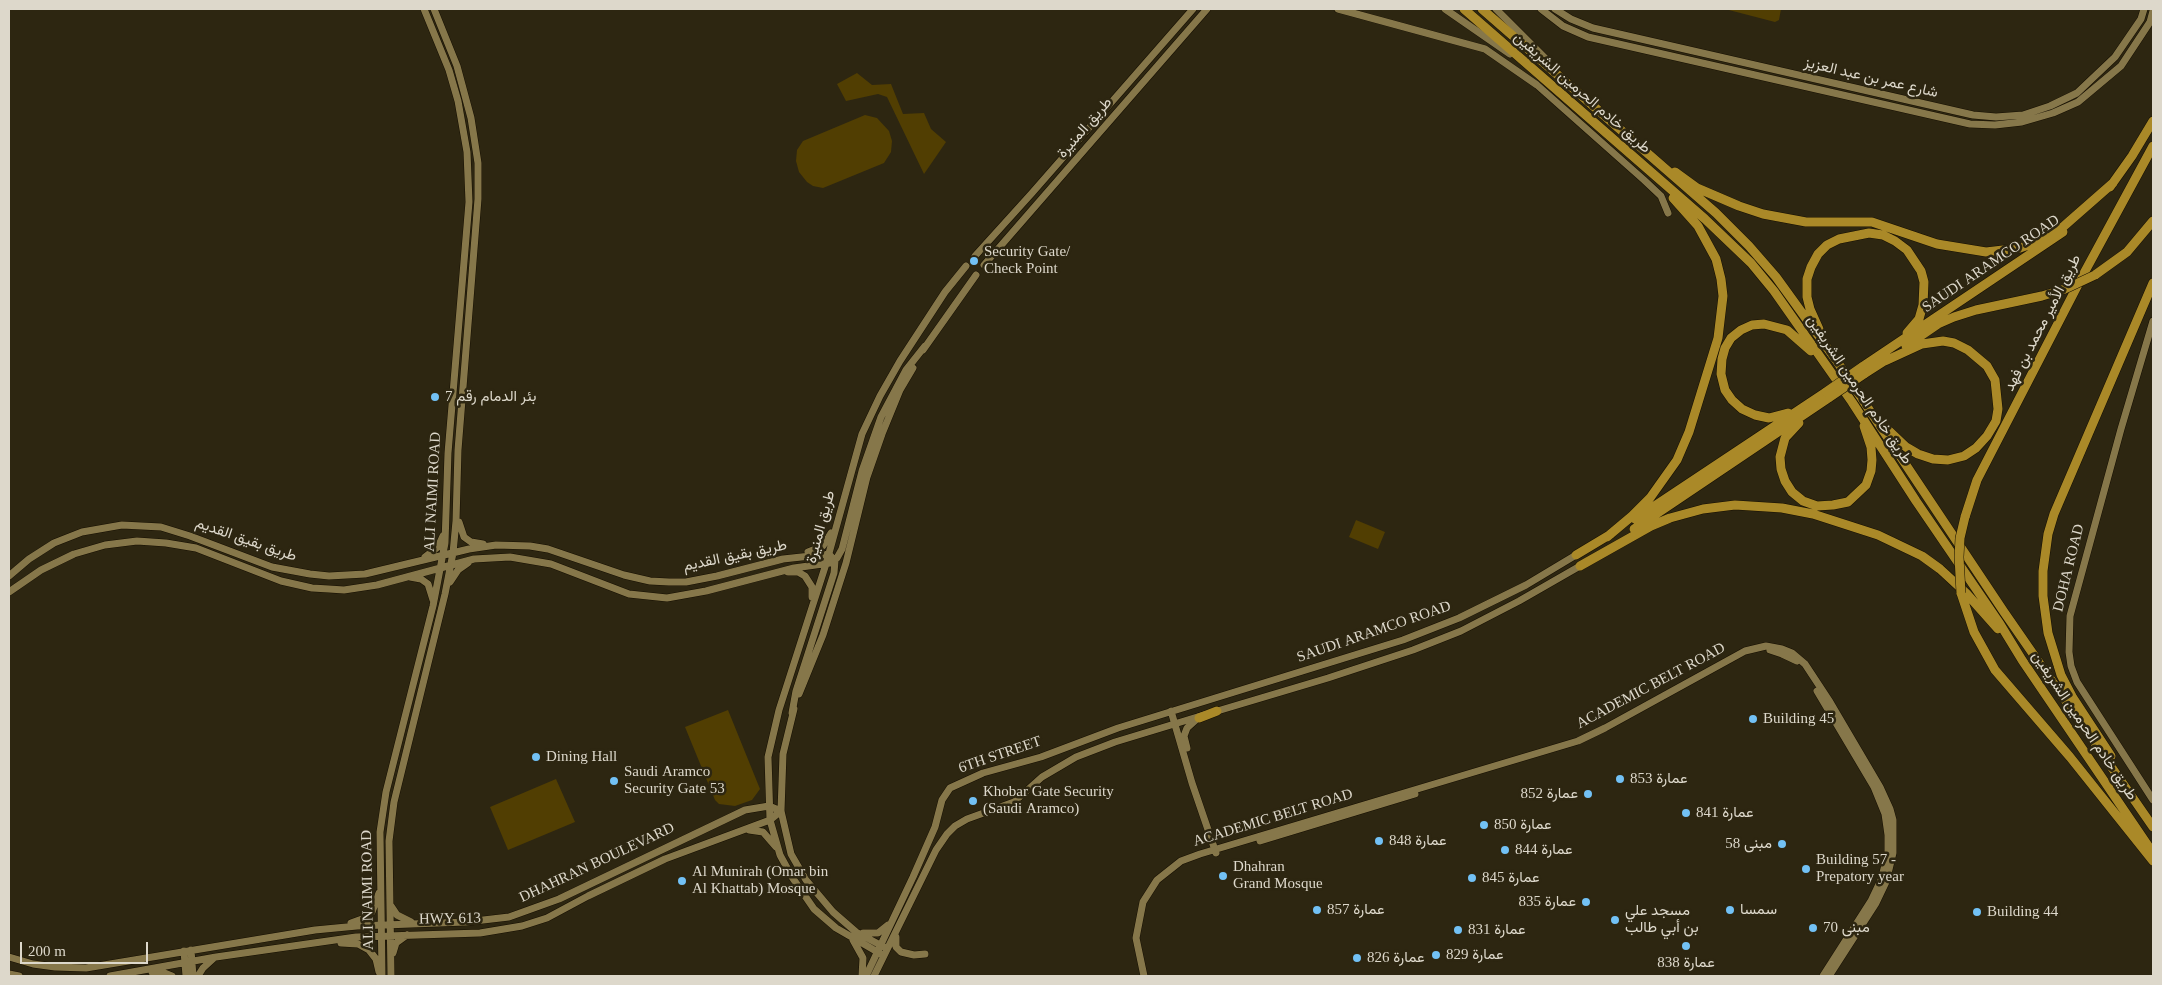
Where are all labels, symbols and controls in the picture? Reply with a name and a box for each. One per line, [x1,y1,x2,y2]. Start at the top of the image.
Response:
street label: طريق خادم الحرمين الشريفين [1510,29,1654,157]
street label: شارع عمر بن عبد العزيز [1802,54,1940,102]
street label: طريق المنيرة [1054,94,1116,162]
street label: SAUDI ARAMCO ROAD [1919,211,2063,317]
place label: Security Gate/ Check Point [984,243,1070,278]
street label: طريق الأمير محمد بن فهد [2001,252,2085,394]
marker: Security Gate/ Check Point [968,255,980,267]
street label: طريق خادم الحرمين الشريفين [1802,312,1916,468]
place label: بئر الدمام رقم 7 [445,388,536,406]
marker: بئر الدمام رقم 7 [429,391,441,403]
street label: ALI NAIMI ROAD [421,432,445,552]
street label: طريق المنيرة [803,489,839,565]
street label: طريق بقيق القديم [193,514,299,566]
street label: DOHA ROAD [2049,522,2089,614]
street label: طريق بقيق القديم [681,536,789,576]
street label: SAUDI ARAMCO ROAD [1295,597,1453,667]
street label: ACADEMIC BELT ROAD [1573,639,1729,733]
street label: طريق خادم الحرمين الشريفين [2027,648,2141,804]
place label: Building 45 [1763,710,1834,728]
marker: Building 45 [1747,713,1759,725]
street label: 6TH STREET [956,732,1044,778]
place label: Dining Hall [546,748,617,766]
marker: Dining Hall [530,751,542,763]
place label: Saudi Aramco Security Gate 53 [624,763,725,798]
place label: عمارة 853 [1630,770,1688,788]
marker: عمارة 853 [1614,773,1626,785]
marker: Saudi Aramco Security Gate 53 [608,775,620,787]
place label: Khobar Gate Security (Saudi Aramco) [983,783,1114,818]
street label: ACADEMIC BELT ROAD [1191,785,1355,851]
place label: عمارة 852 [1520,785,1578,803]
marker: عمارة 852 [1582,788,1594,800]
marker: Khobar Gate Security (Saudi Aramco) [967,795,979,807]
place label: عمارة 841 [1696,804,1754,822]
marker: عمارة 841 [1680,807,1692,819]
place label: عمارة 850 [1494,816,1552,834]
street label: DHAHRAN BOULEVARD [516,819,678,907]
marker: عمارة 850 [1478,819,1490,831]
street label: ALI NAIMI ROAD [358,830,378,950]
place label: عمارة 848 [1389,832,1447,850]
marker: عمارة 848 [1373,835,1385,847]
place label: مبنى 58 [1725,835,1772,853]
marker: مبنى 58 [1776,838,1788,850]
place label: عمارة 844 [1515,841,1573,859]
marker: عمارة 844 [1499,844,1511,856]
place label: Building 57 - Prepatory year [1816,851,1904,886]
place label: Dhahran Grand Mosque [1233,858,1323,893]
place label: Al Munirah (Omar bin Al Khattab) Mosque [692,863,828,898]
marker: Building 57 - Prepatory year [1800,863,1812,875]
place label: عمارة 845 [1482,869,1540,887]
marker: Dhahran Grand Mosque [1217,870,1229,882]
marker: عمارة 845 [1466,872,1478,884]
marker: Al Munirah (Omar bin Al Khattab) Mosque [676,875,688,887]
place label: عمارة 835 [1518,893,1576,911]
marker: عمارة 835 [1580,896,1592,908]
place label: عمارة 857 [1327,901,1385,919]
place label: سمسا [1740,901,1777,919]
place label: مسجد علي بن أبي طالب [1625,902,1699,937]
place label: Building 44 [1987,903,2058,921]
marker: عمارة 857 [1311,904,1323,916]
marker: سمسا [1724,904,1736,916]
marker: Building 44 [1971,906,1983,918]
street label: HWY 613 [419,909,481,929]
marker: مسجد علي بن أبي طالب [1609,914,1621,926]
place label: مبنى 70 [1823,919,1870,937]
place label: عمارة 831 [1468,921,1526,939]
marker: مبنى 70 [1807,922,1819,934]
marker: عمارة 831 [1452,924,1464,936]
scale bar [22,932,150,964]
marker: عمارة 838 [1680,940,1692,952]
text: 200 m [28,943,66,959]
place label: عمارة 829 [1446,946,1504,964]
place label: عمارة 826 [1367,949,1425,967]
marker: عمارة 829 [1430,949,1442,961]
marker: عمارة 826 [1351,952,1363,964]
place label: عمارة 838 [1657,954,1715,972]

